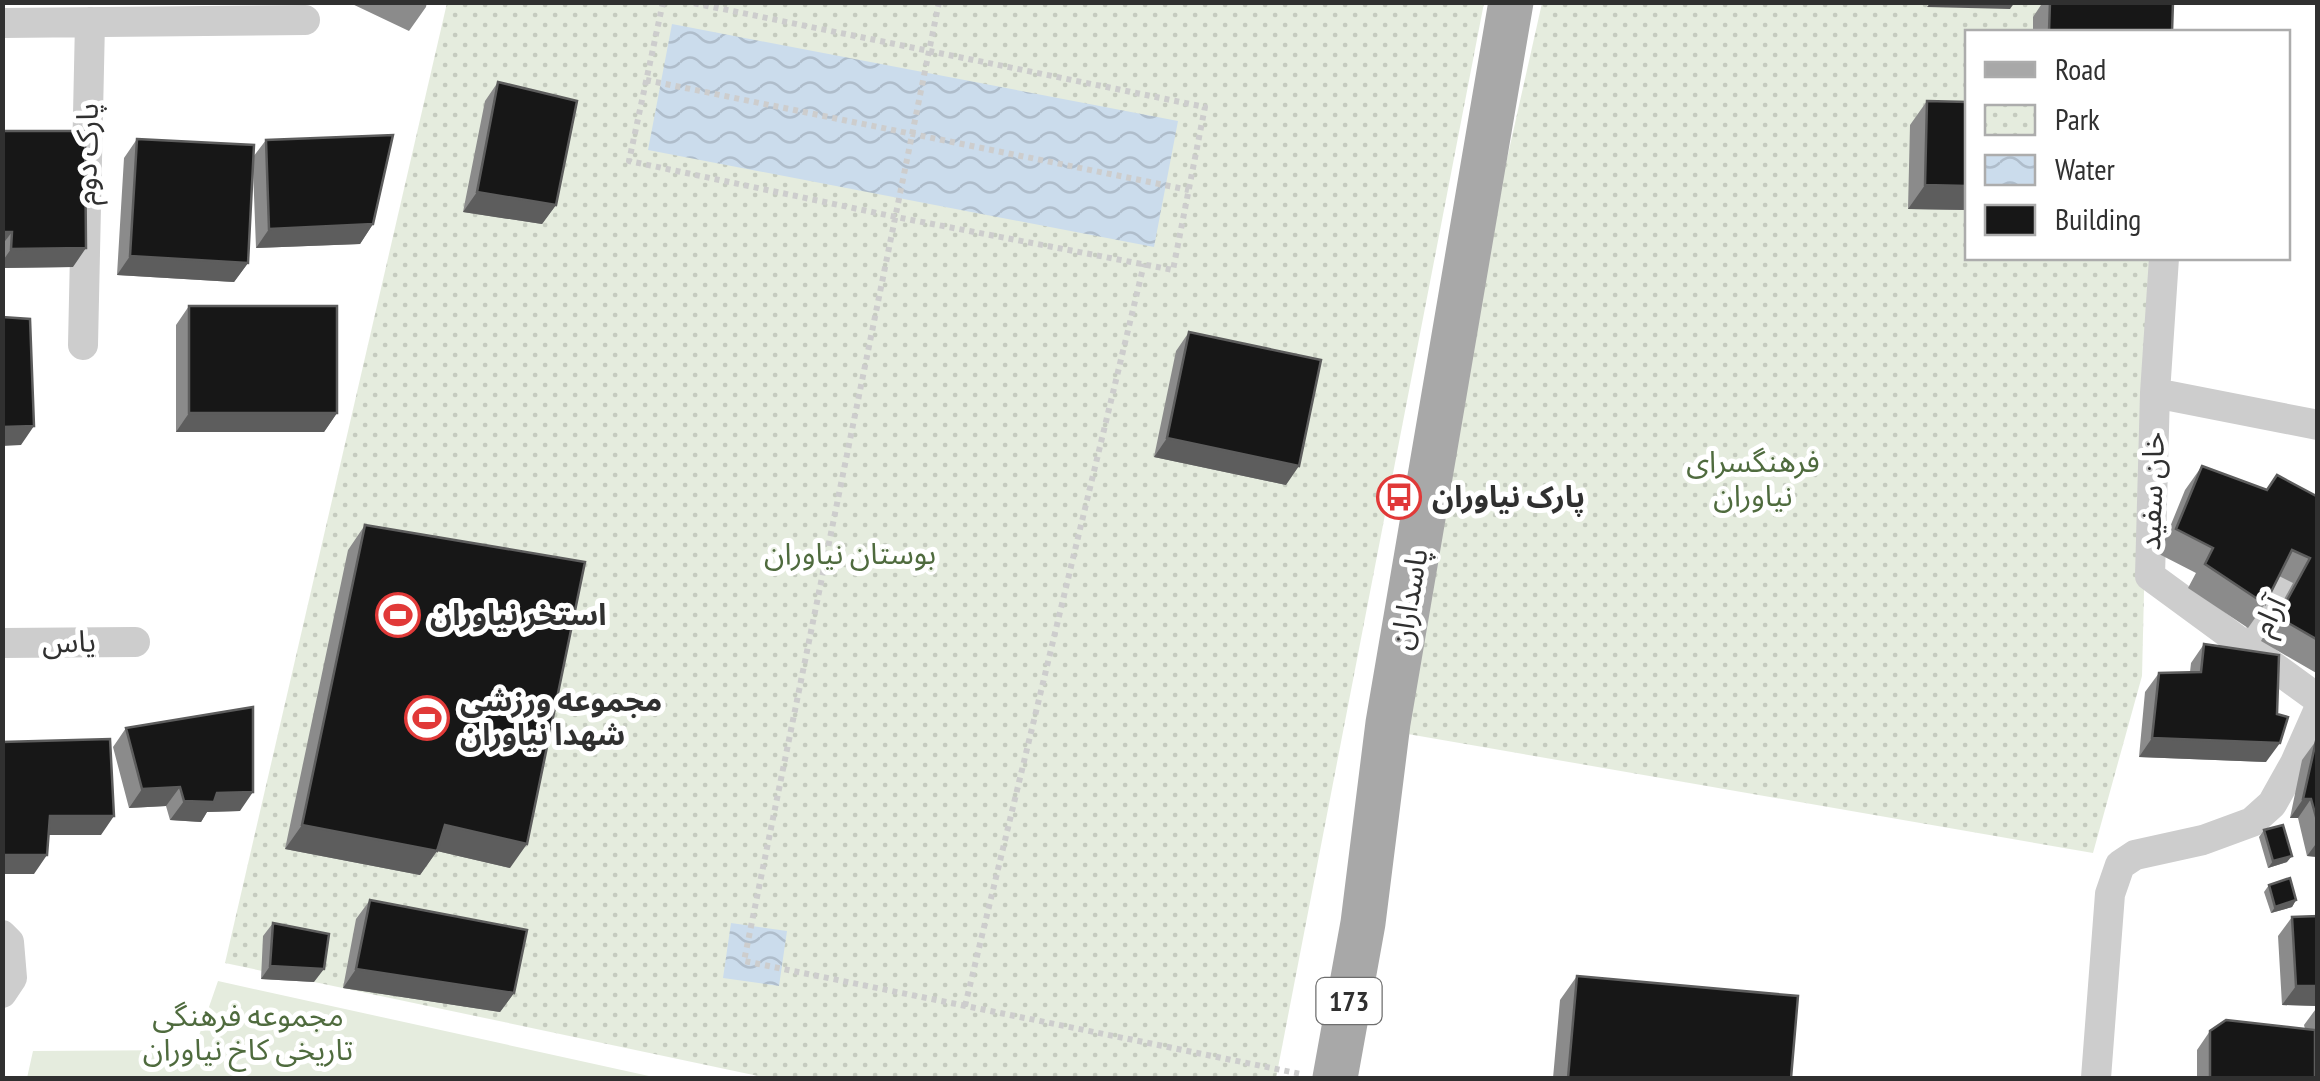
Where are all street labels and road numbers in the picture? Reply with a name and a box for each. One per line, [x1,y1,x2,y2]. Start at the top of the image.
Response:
street label: پارک دوم [65,102,110,206]
street label: خان سفید [2129,431,2172,551]
street label: پاسداران [1379,545,1437,653]
street label: آرام [2242,588,2298,643]
street label: یاس [42,621,96,660]
road number: 173 [1316,978,1382,1024]

